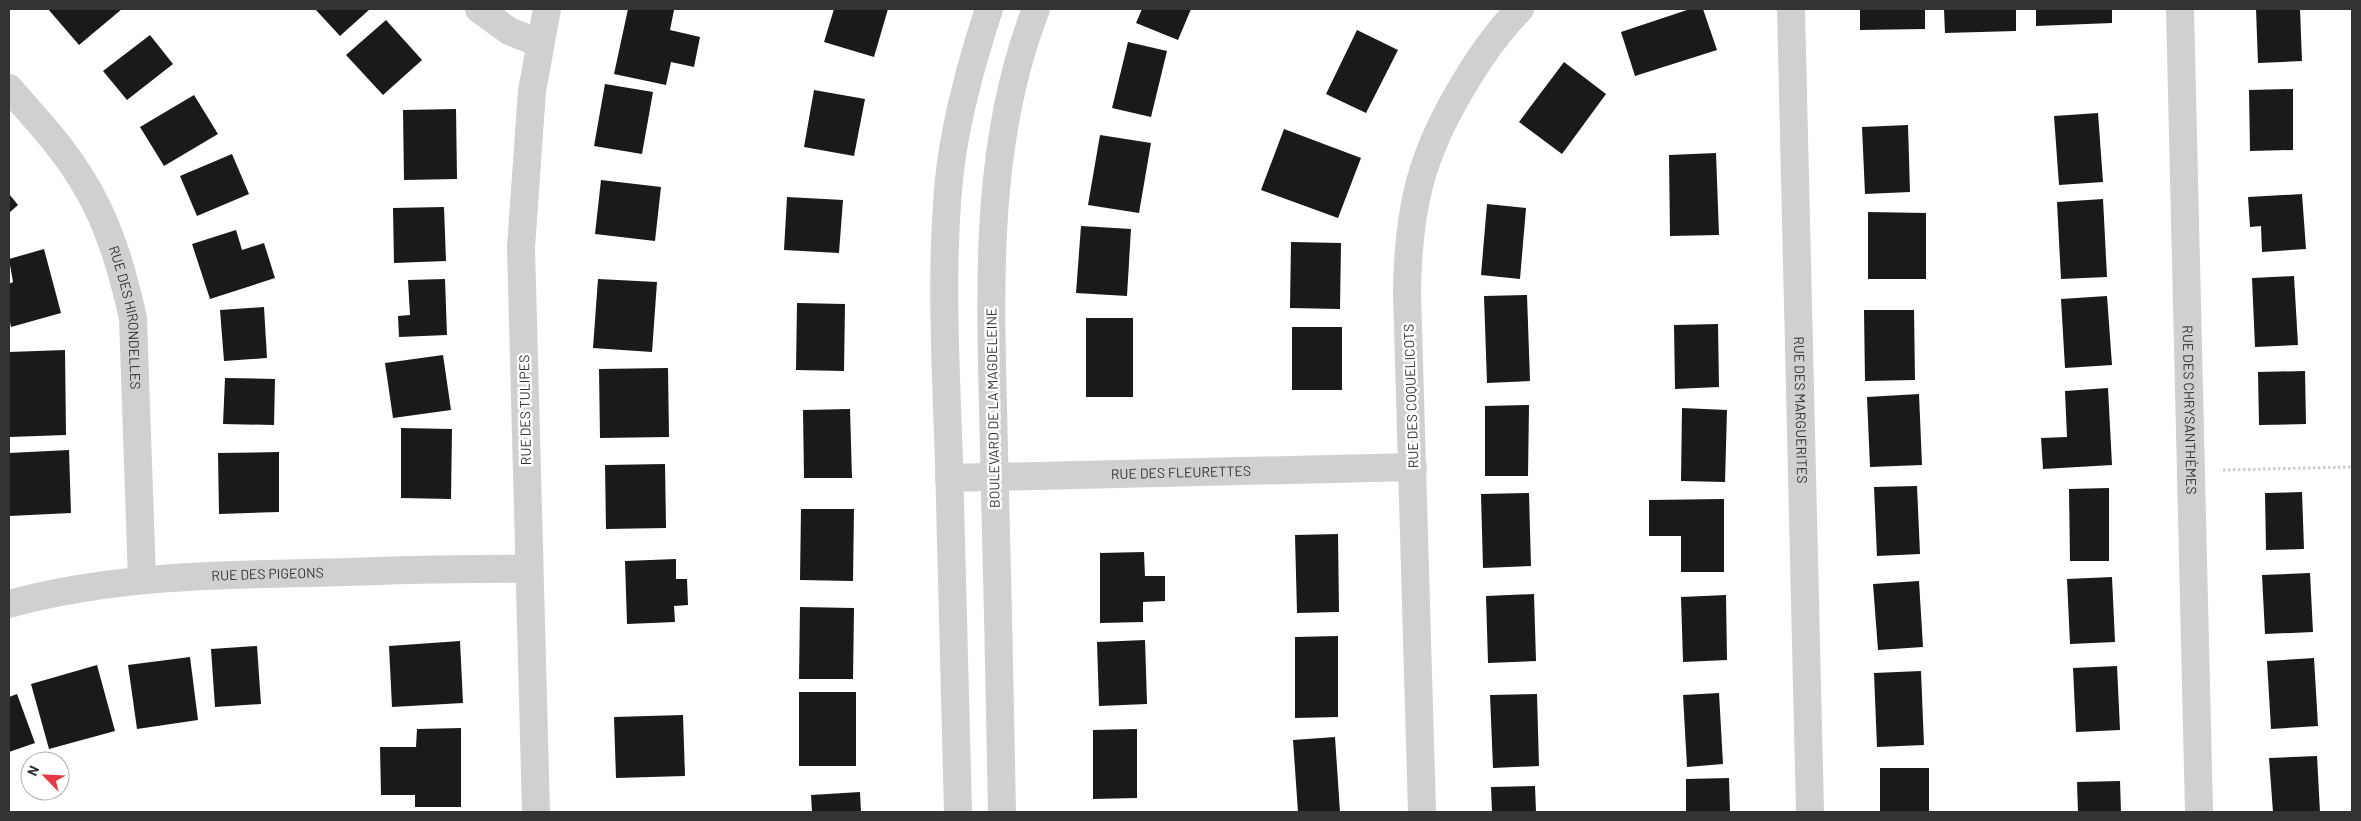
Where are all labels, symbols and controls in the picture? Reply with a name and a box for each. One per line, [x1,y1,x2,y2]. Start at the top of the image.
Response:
street label: RUE DES HIRONDELLES [106,243,144,390]
street label: BOULEVARD DE LA MAGDELEINE [982,308,1003,508]
street label: RUE DES COQUELICOTS [1399,323,1422,469]
street label: RUE DES CHRYSANTHÈMES [2179,325,2200,495]
street label: RUE DES MARGUERITES [1791,336,1811,484]
street label: RUE DES TULIPES [515,355,534,465]
street label: RUE DES FLEURETTES [1111,462,1251,482]
street label: RUE DES PIGEONS [211,564,324,584]
north arrow [20,751,70,801]
text: N [23,763,42,778]

